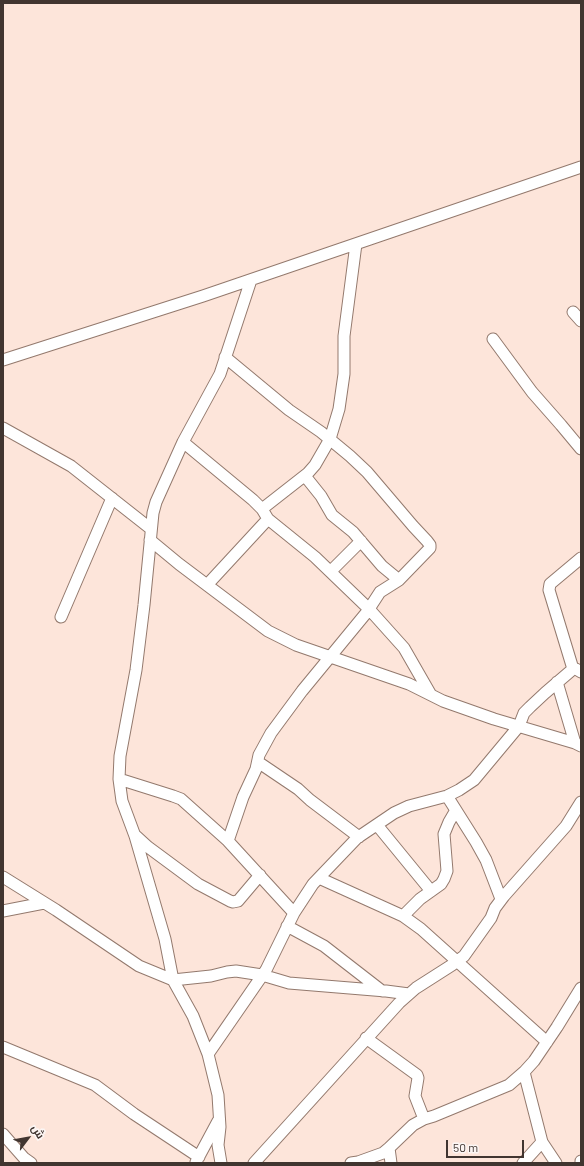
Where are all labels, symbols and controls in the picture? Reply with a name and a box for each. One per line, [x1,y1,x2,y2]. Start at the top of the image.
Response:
north arrow [8,1118,48,1158]
text: ش [29,1122,48,1141]
scale bar [448,1132,526,1158]
text: 50 m [453,1140,478,1154]

